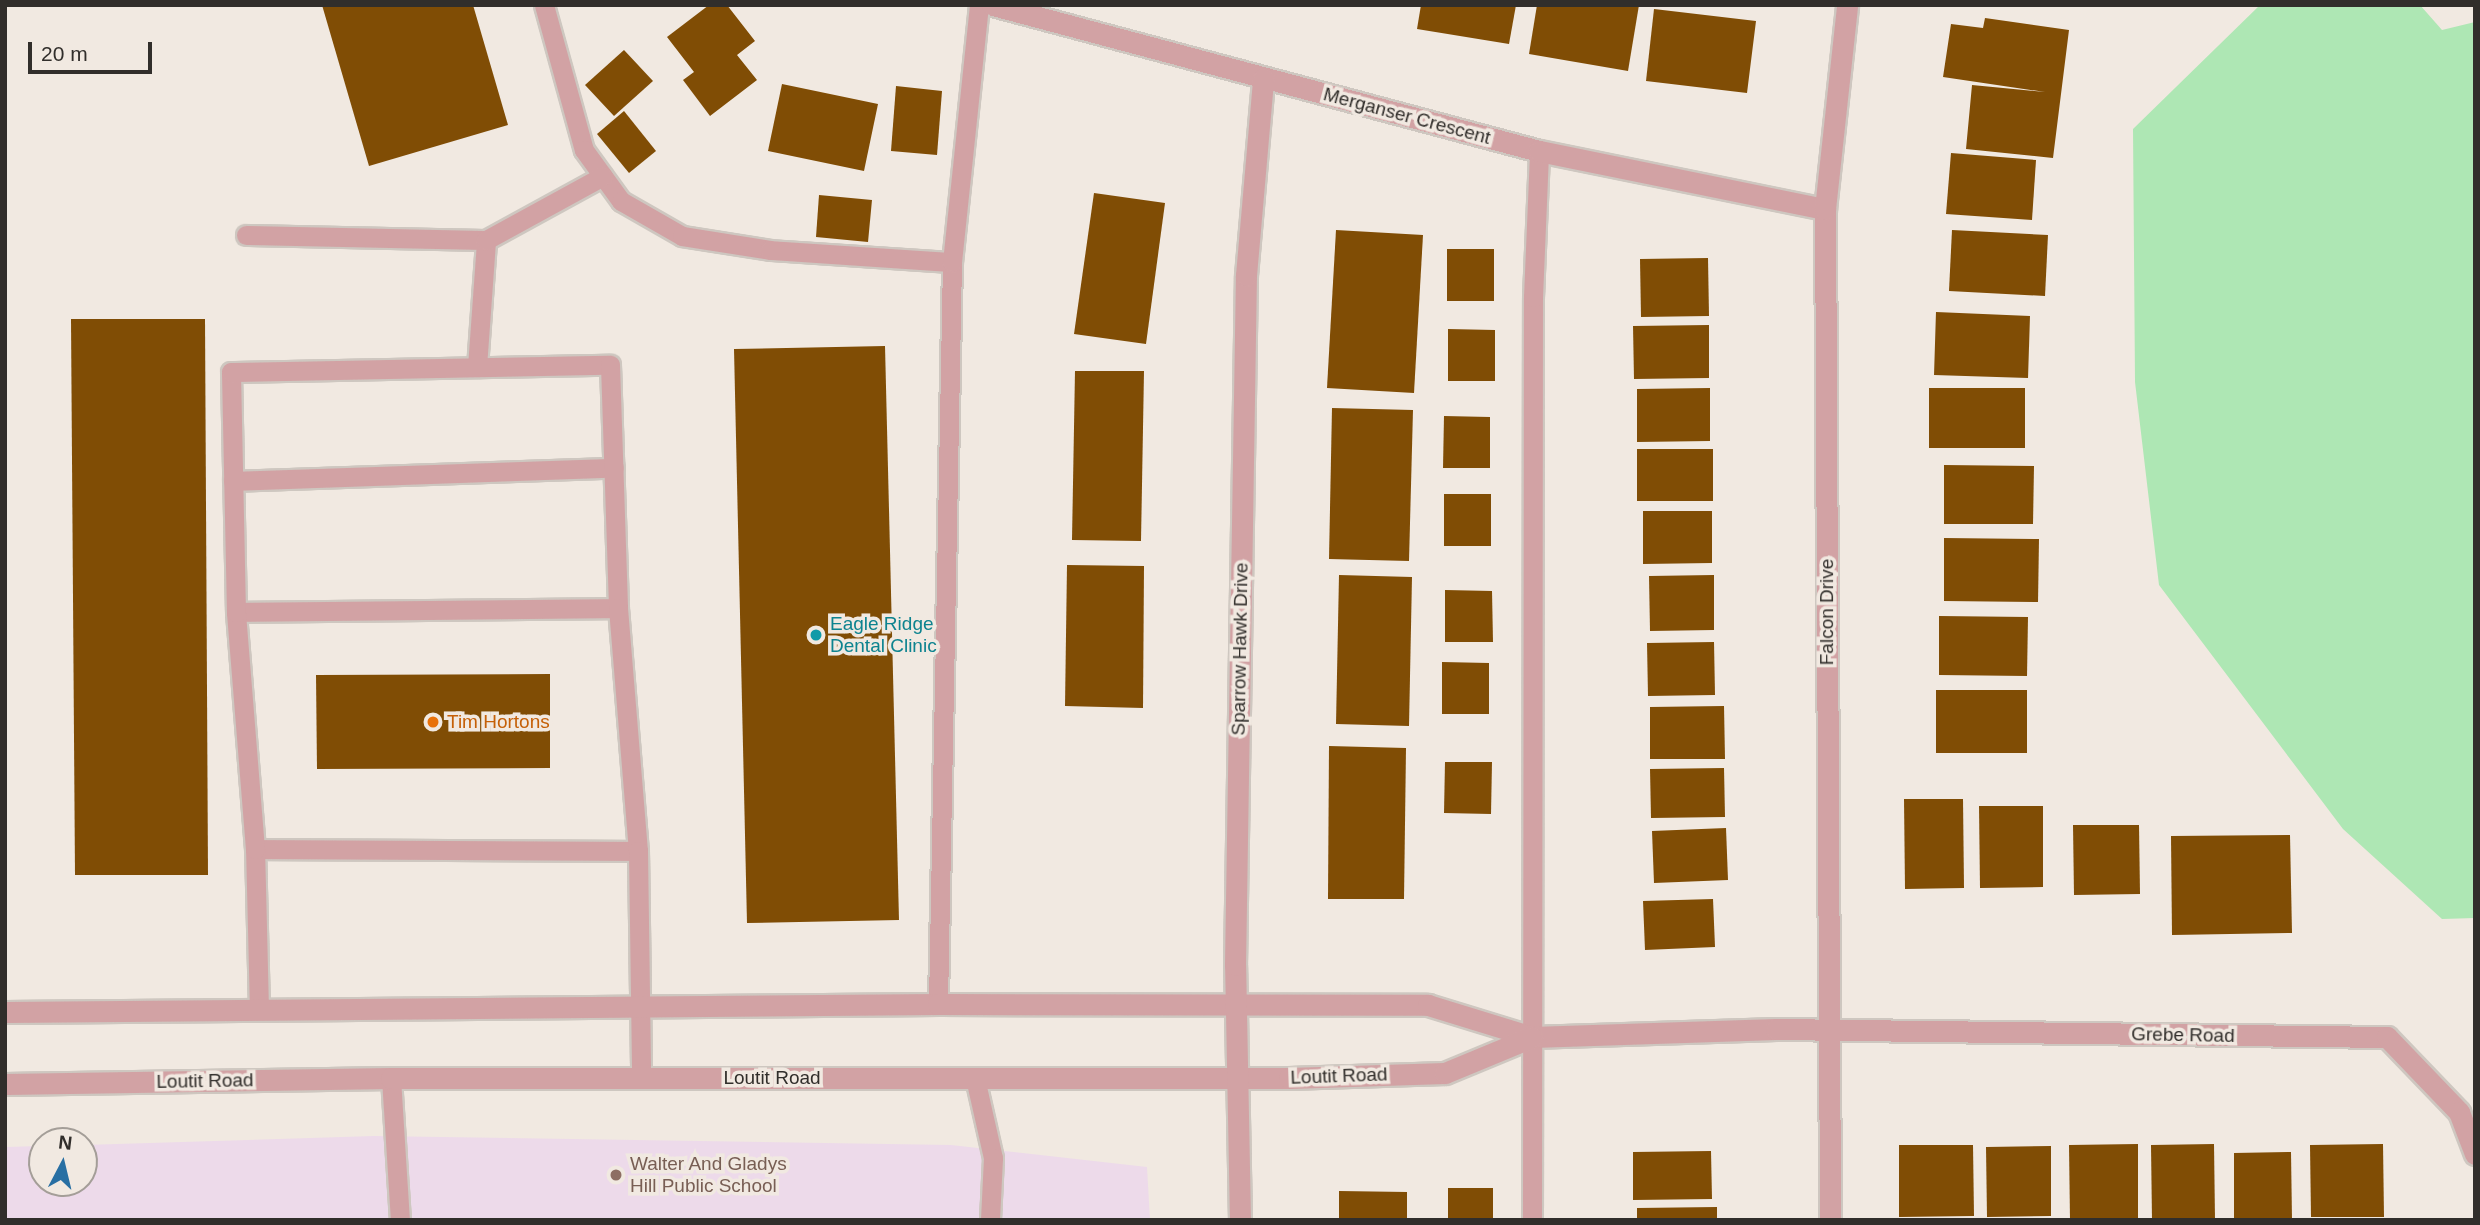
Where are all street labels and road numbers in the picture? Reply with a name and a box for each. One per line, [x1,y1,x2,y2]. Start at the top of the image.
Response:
street label: Merganser Crescent [1321,83,1493,149]
street label: Falcon Drive [1816,559,1838,665]
street label: Sparrow Hawk Drive [1227,562,1253,736]
street label: Grebe Road [2131,1023,2235,1047]
street label: Loutit Road [1290,1063,1388,1089]
street label: Loutit Road [723,1067,821,1089]
street label: Loutit Road [156,1069,254,1093]

